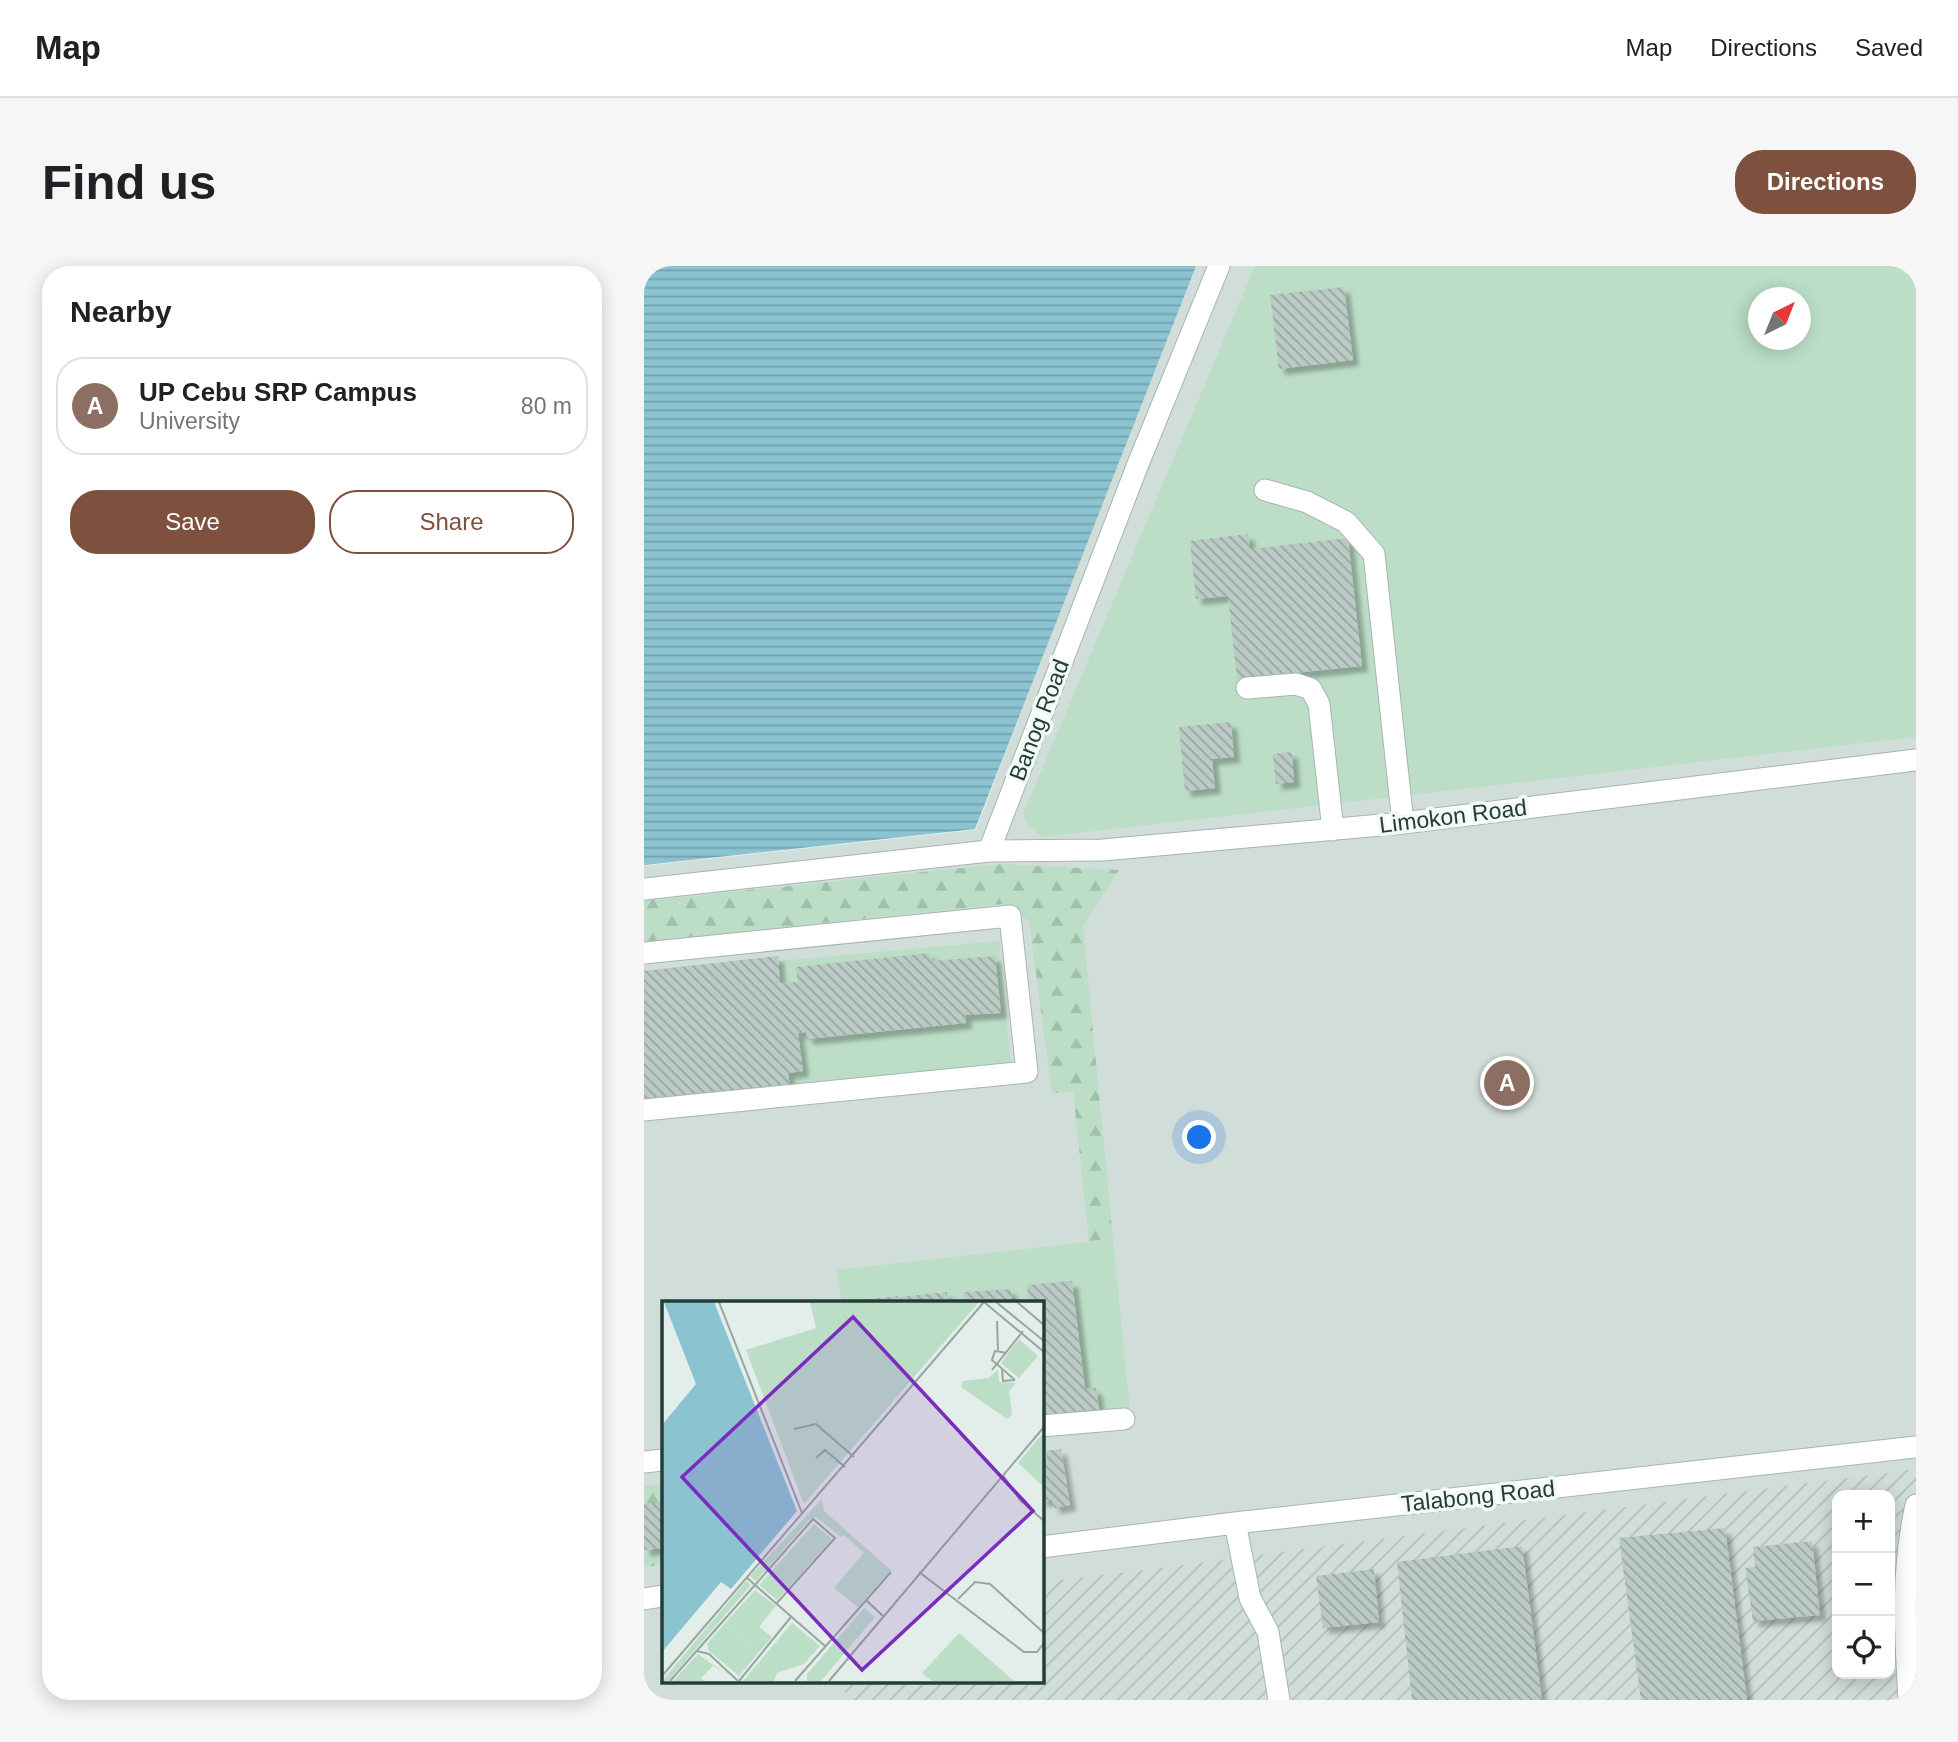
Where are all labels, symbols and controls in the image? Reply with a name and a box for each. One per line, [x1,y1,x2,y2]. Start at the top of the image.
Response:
text: Map [35,29,101,66]
text: Map [1626,34,1672,61]
text: Directions [1710,34,1817,61]
text: Saved [1855,34,1923,61]
button: Directions [1735,150,1916,214]
text: Find us [42,155,216,209]
north arrow [1748,287,1811,350]
text: Nearby [70,295,172,328]
text: UP Cebu SRP Campus [139,377,417,407]
text: A [87,393,103,419]
text: 80 m [521,393,572,419]
text: University [139,408,240,434]
button: Save [70,490,315,554]
button: Share [329,490,574,554]
street label: Banog Road [1004,656,1074,784]
street label: Limokon Road [1378,794,1528,838]
pin: A [1484,1057,1530,1109]
your location [1182,1120,1216,1154]
inset map [662,1301,1043,1682]
street label: Talabong Road [1400,1475,1556,1517]
map controls [1832,1490,1895,1679]
button: + [1832,1490,1895,1553]
button: − [1832,1553,1895,1616]
button: locate [1832,1616,1895,1679]

